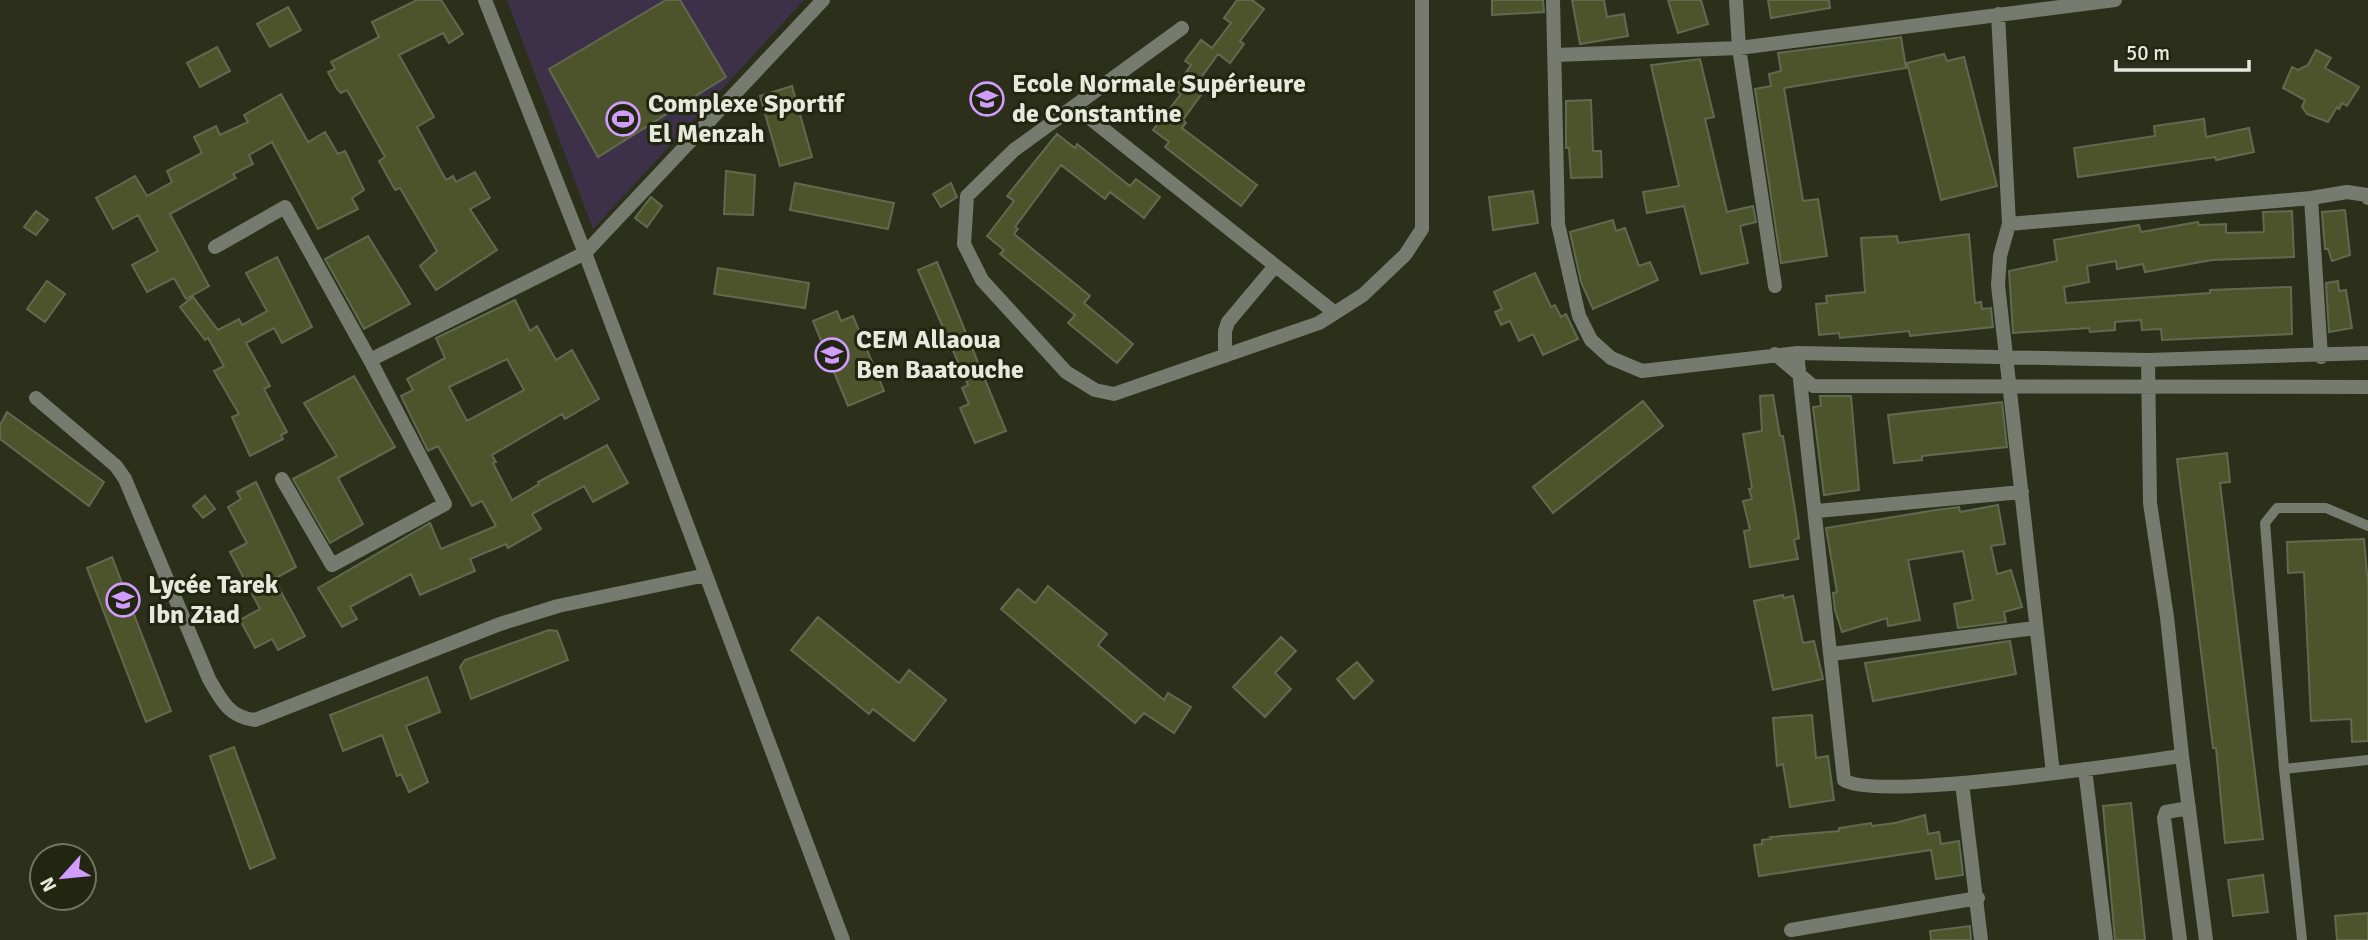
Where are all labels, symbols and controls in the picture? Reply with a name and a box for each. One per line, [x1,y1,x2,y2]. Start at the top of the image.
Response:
scale bar [2116,28,2249,72]
text: 50 m [2126,40,2170,66]
place label: Ecole Normale Supérieure de Constantine [1012,68,1306,130]
school or university icon: Ecole Normale Supérieure de Constantine [968,80,1006,118]
place label: Complexe Sportif El Menzah [648,88,846,150]
sports icon: Complexe Sportif El Menzah [604,100,642,138]
place label: CEM Allaoua Ben Baatouche [856,324,1024,386]
school or university icon: CEM Allaoua Ben Baatouche [813,336,851,374]
place label: Lycée Tarek Ibn Ziad [148,569,279,631]
school or university icon: Lycée Tarek Ibn Ziad [104,581,142,619]
north arrow [28,842,98,912]
text: N [35,873,62,896]

